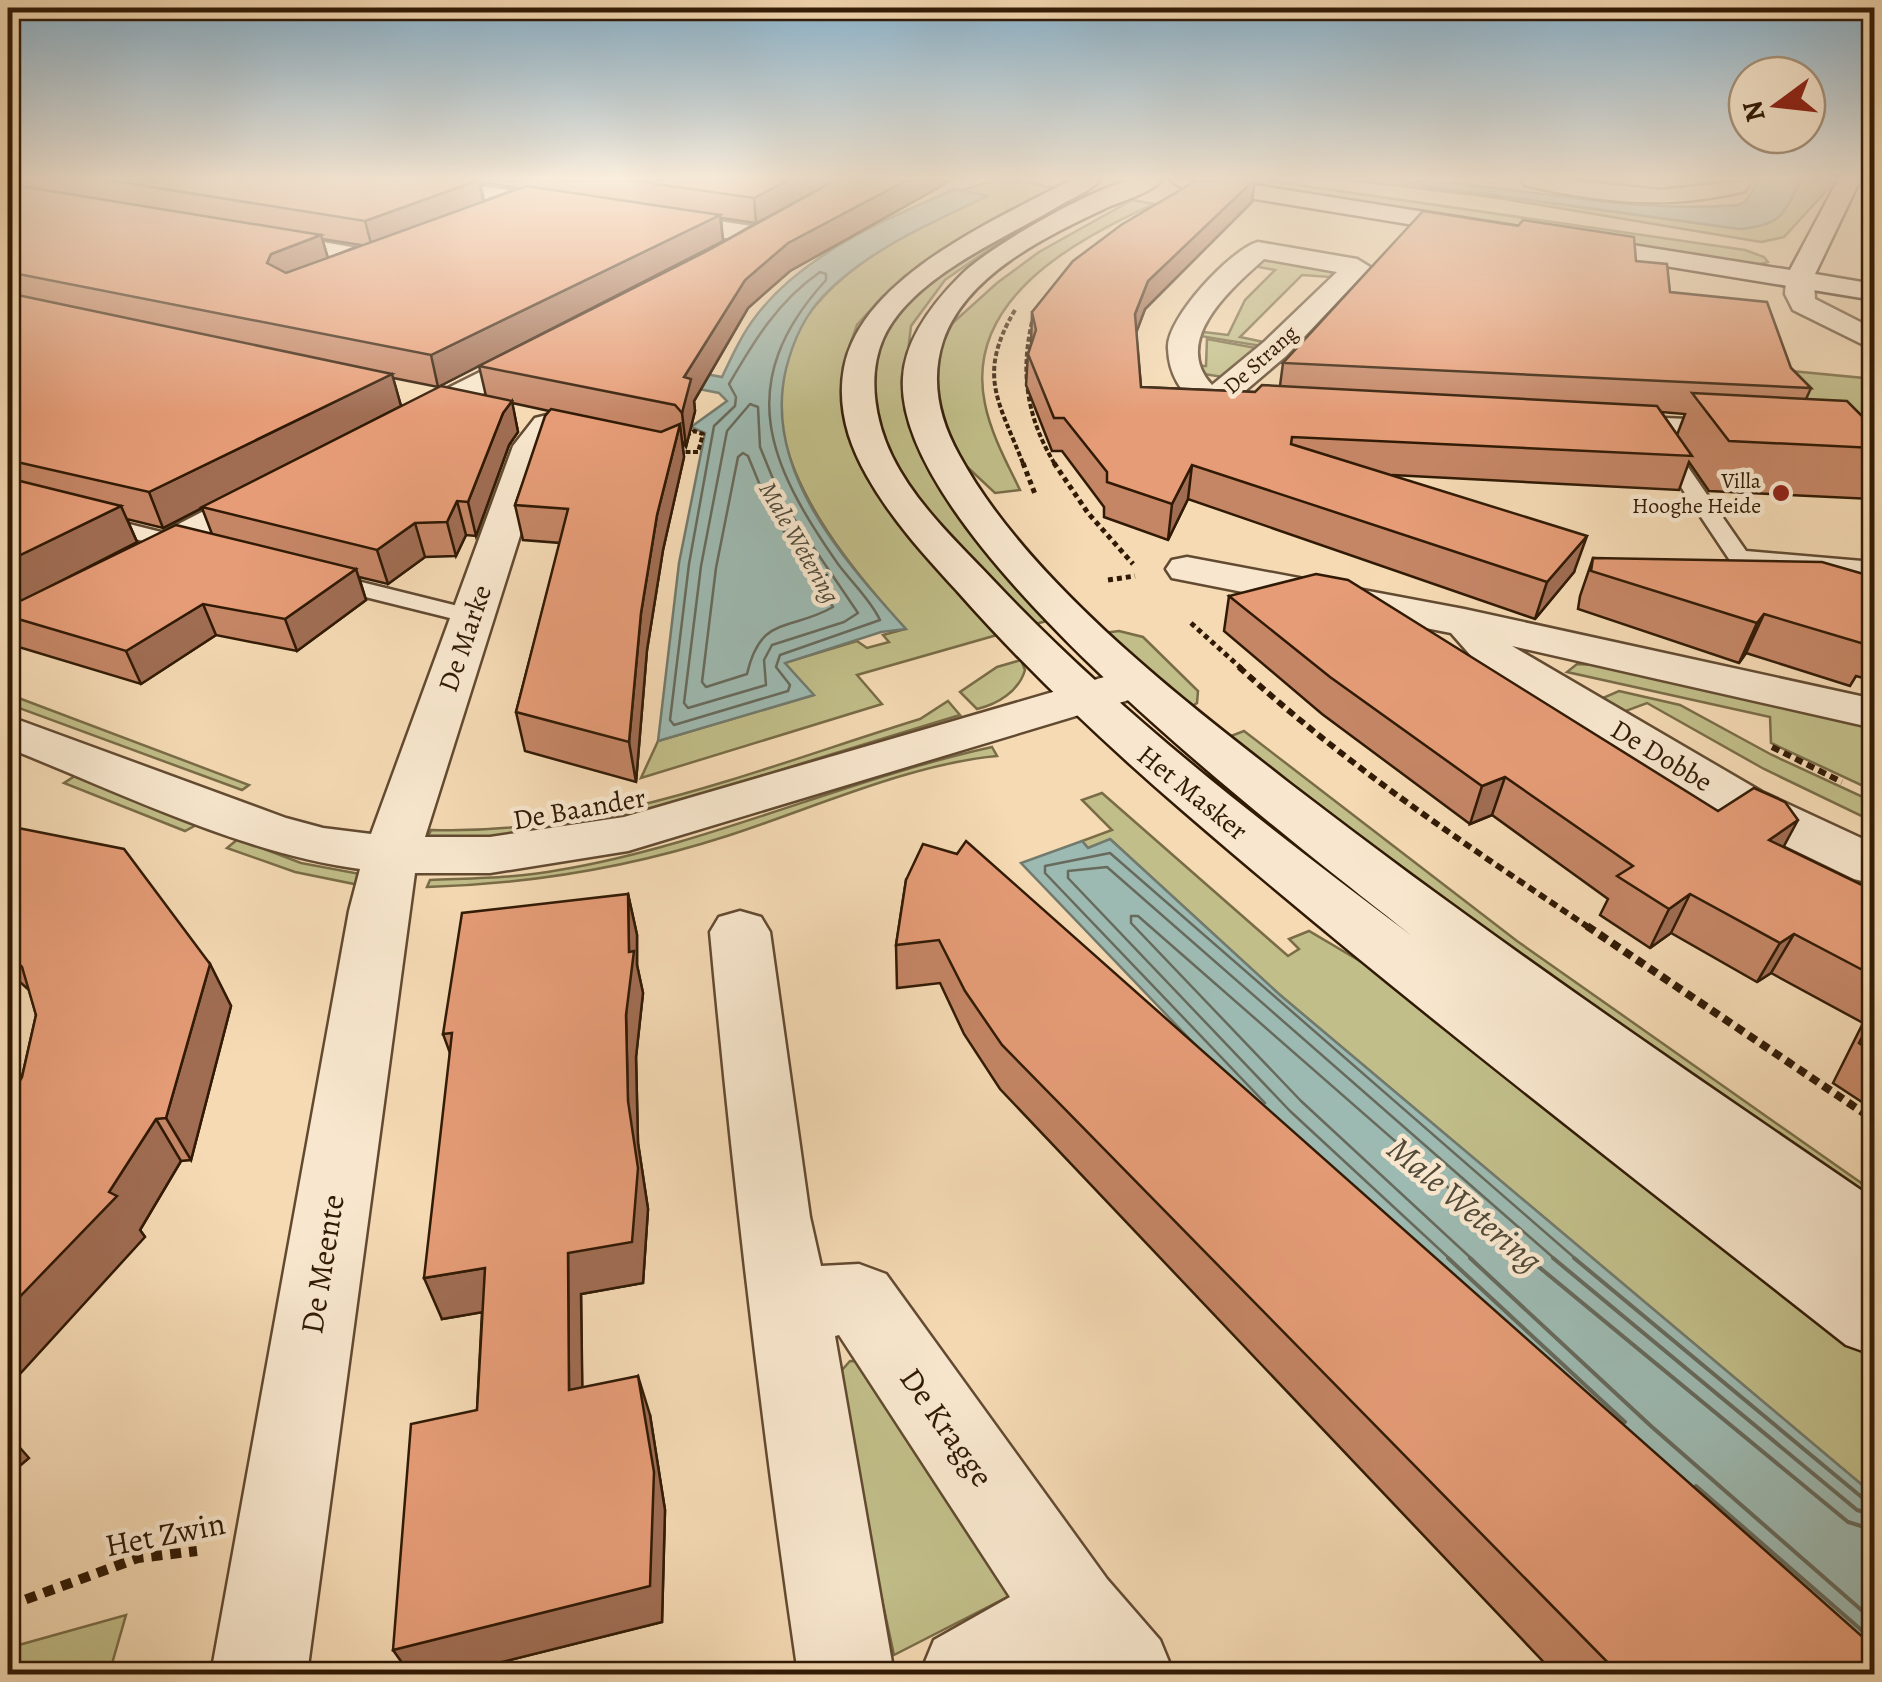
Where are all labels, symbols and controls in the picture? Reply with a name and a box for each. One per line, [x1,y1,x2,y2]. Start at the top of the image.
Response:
north arrow [1727,55,1827,155]
text: N [1733,96,1775,126]
street label: De Strang [1217,318,1304,401]
place label: Villa Hooghe Heide [1632,466,1762,521]
water label: Male Wetering [751,476,848,609]
marker: Villa Hooghe Heide [1770,482,1792,504]
street label: De Marke [429,580,501,697]
street label: De Dobbe [1604,711,1719,801]
street label: Het Masker [1129,736,1256,849]
street label: De Baander [510,779,649,839]
water label: Male Wetering [1377,1125,1553,1283]
street label: De Meente [289,1191,355,1337]
street label: De Kragge [890,1358,1004,1496]
street label: Het Zwin [101,1501,229,1567]

